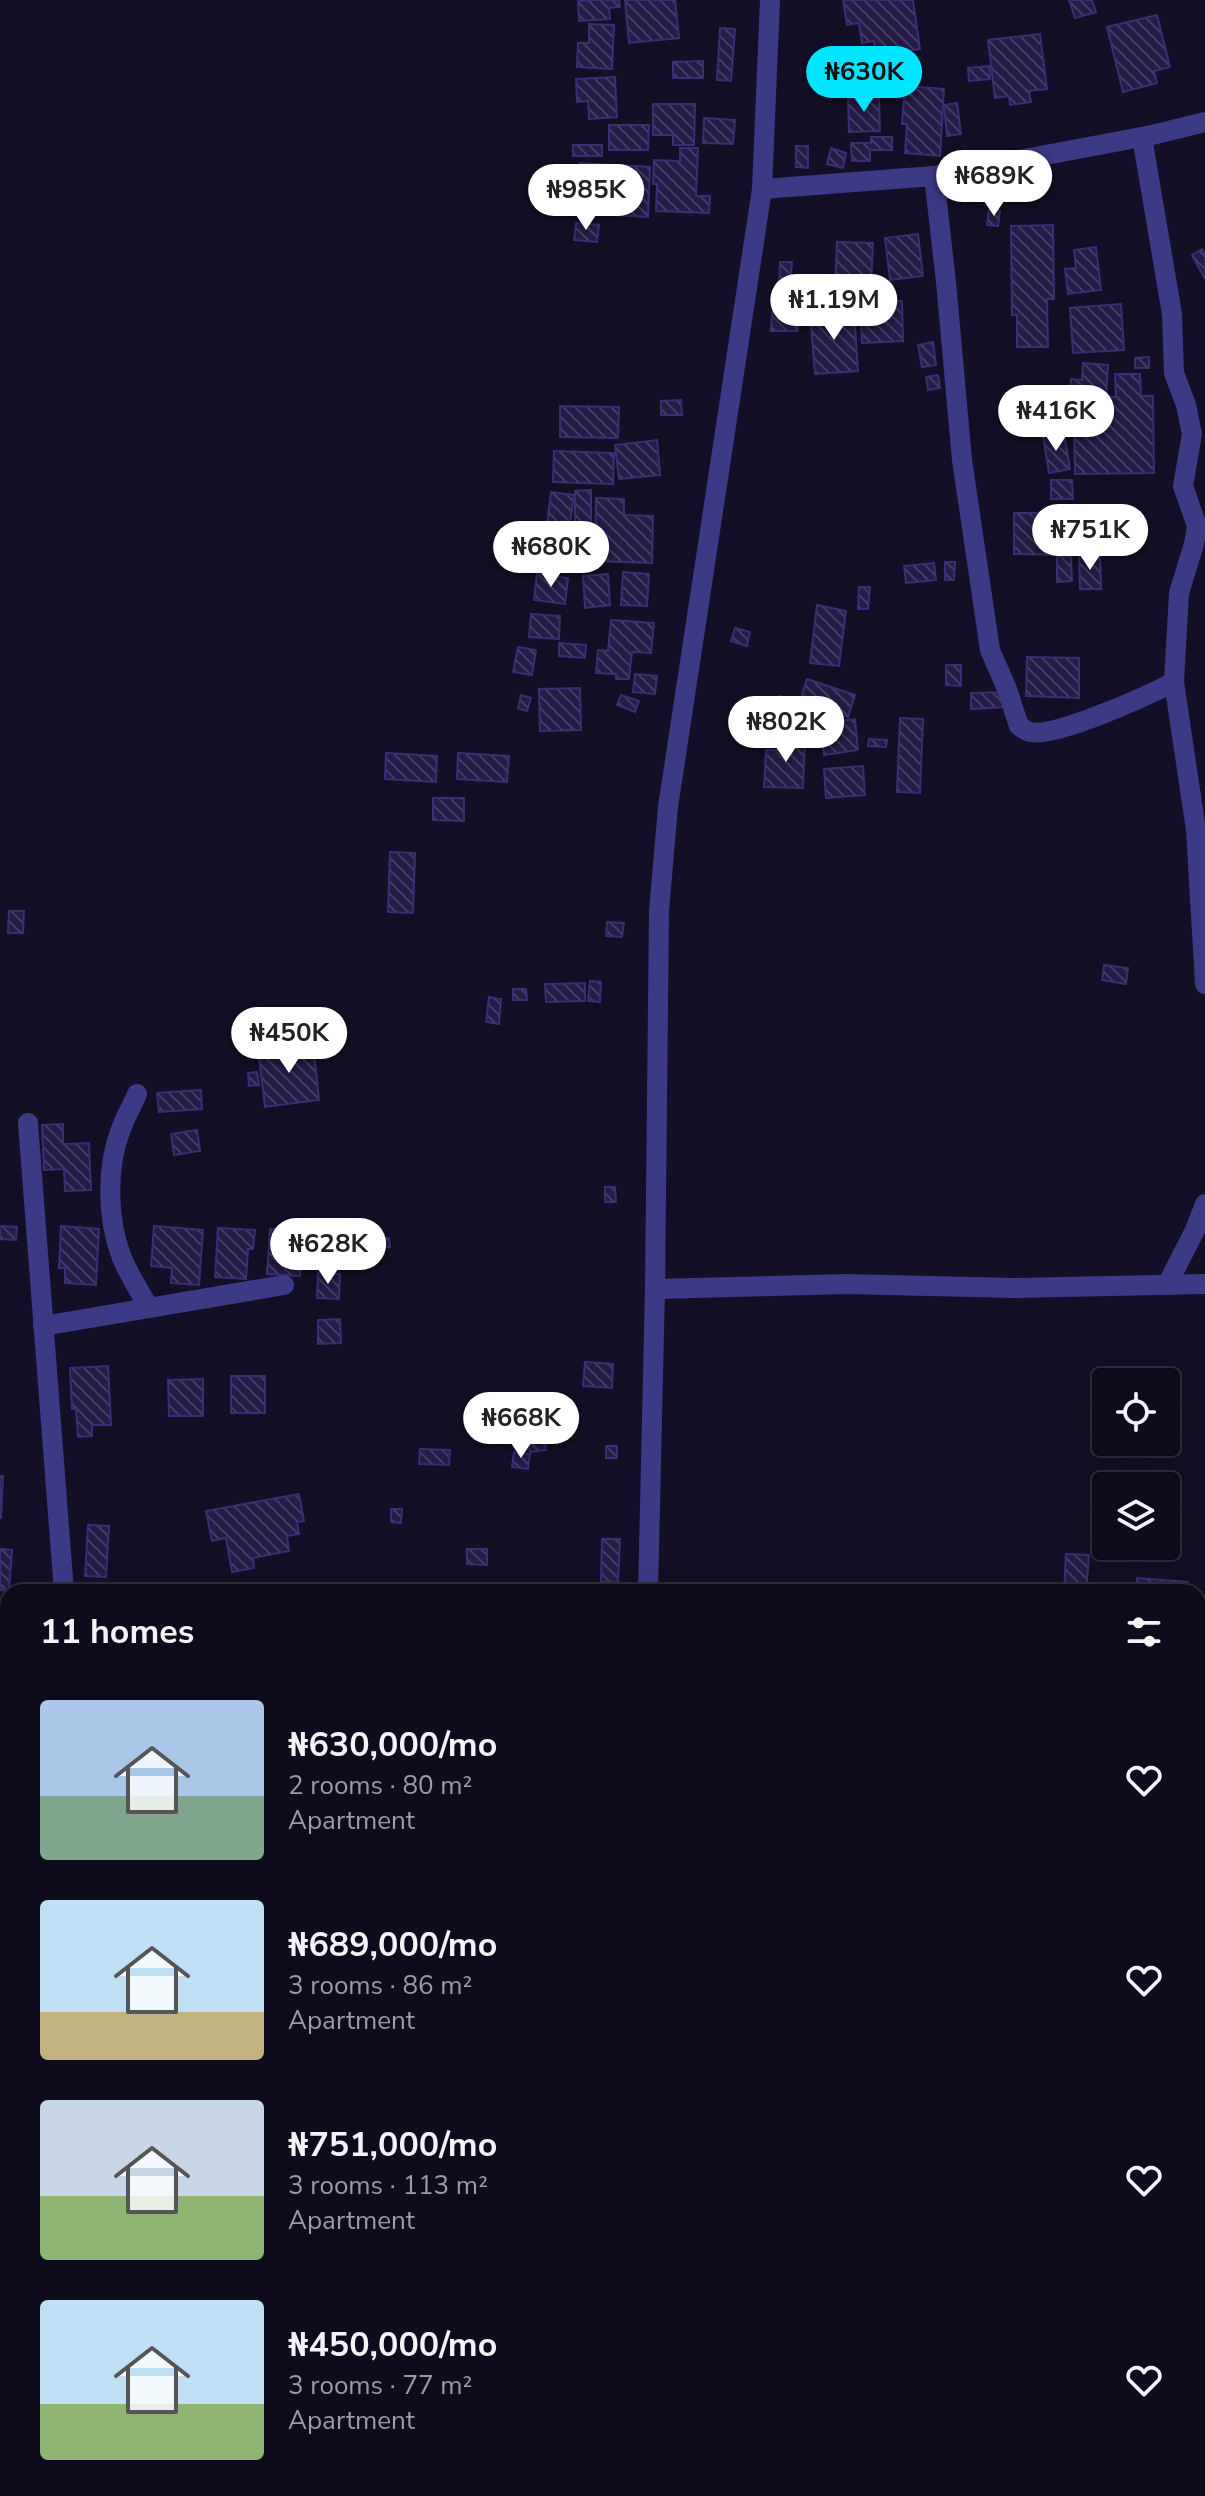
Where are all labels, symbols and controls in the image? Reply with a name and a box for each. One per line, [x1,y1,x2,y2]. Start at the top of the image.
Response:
pin: ₦630K [808,46,920,114]
text: ₦630K [824,54,904,89]
pin: ₦689K [938,150,1050,218]
text: ₦689K [954,158,1034,193]
pin: ₦985K [530,164,642,232]
text: ₦985K [546,172,626,207]
pin: ₦1.19M [769,274,899,342]
text: ₦1.19M [788,282,880,317]
pin: ₦416K [1000,385,1112,453]
text: ₦416K [1016,393,1096,428]
pin: ₦751K [1034,504,1146,572]
text: ₦751K [1050,512,1130,547]
pin: ₦680K [495,521,607,589]
text: ₦680K [511,529,591,564]
pin: ₦802K [730,696,842,764]
text: ₦802K [746,704,826,739]
pin: ₦450K [233,1007,345,1075]
text: ₦450K [249,1015,329,1050]
pin: ₦628K [272,1218,384,1286]
text: ₦628K [288,1226,368,1261]
map controls [1092,1368,1180,1560]
button: locate [1092,1368,1180,1456]
pin: ₦668K [465,1392,577,1460]
text: ₦668K [481,1400,561,1435]
button: layers [1092,1472,1180,1560]
text: 11 homes [40,1609,194,1655]
icon: filters [1122,1610,1166,1654]
text: ₦630,000/mo [288,1722,497,1768]
icon: home [104,1732,200,1828]
icon: heart [1122,1758,1166,1802]
text: 2 rooms · 80 m² [288,1768,472,1803]
text: Apartment [288,1803,415,1838]
text: ₦689,000/mo [288,1922,497,1968]
icon: home [104,1932,200,2028]
icon: heart [1122,1958,1166,2002]
text: 3 rooms · 86 m² [288,1968,472,2003]
text: Apartment [288,2003,415,2038]
text: ₦751,000/mo [288,2122,497,2168]
icon: home [104,2132,200,2228]
icon: heart [1122,2158,1166,2202]
text: 3 rooms · 113 m² [288,2168,488,2203]
text: Apartment [288,2203,415,2238]
text: ₦450,000/mo [288,2322,497,2368]
icon: home [104,2332,200,2428]
icon: heart [1122,2358,1166,2402]
text: 3 rooms · 77 m² [288,2368,472,2403]
text: Apartment [288,2403,415,2438]

